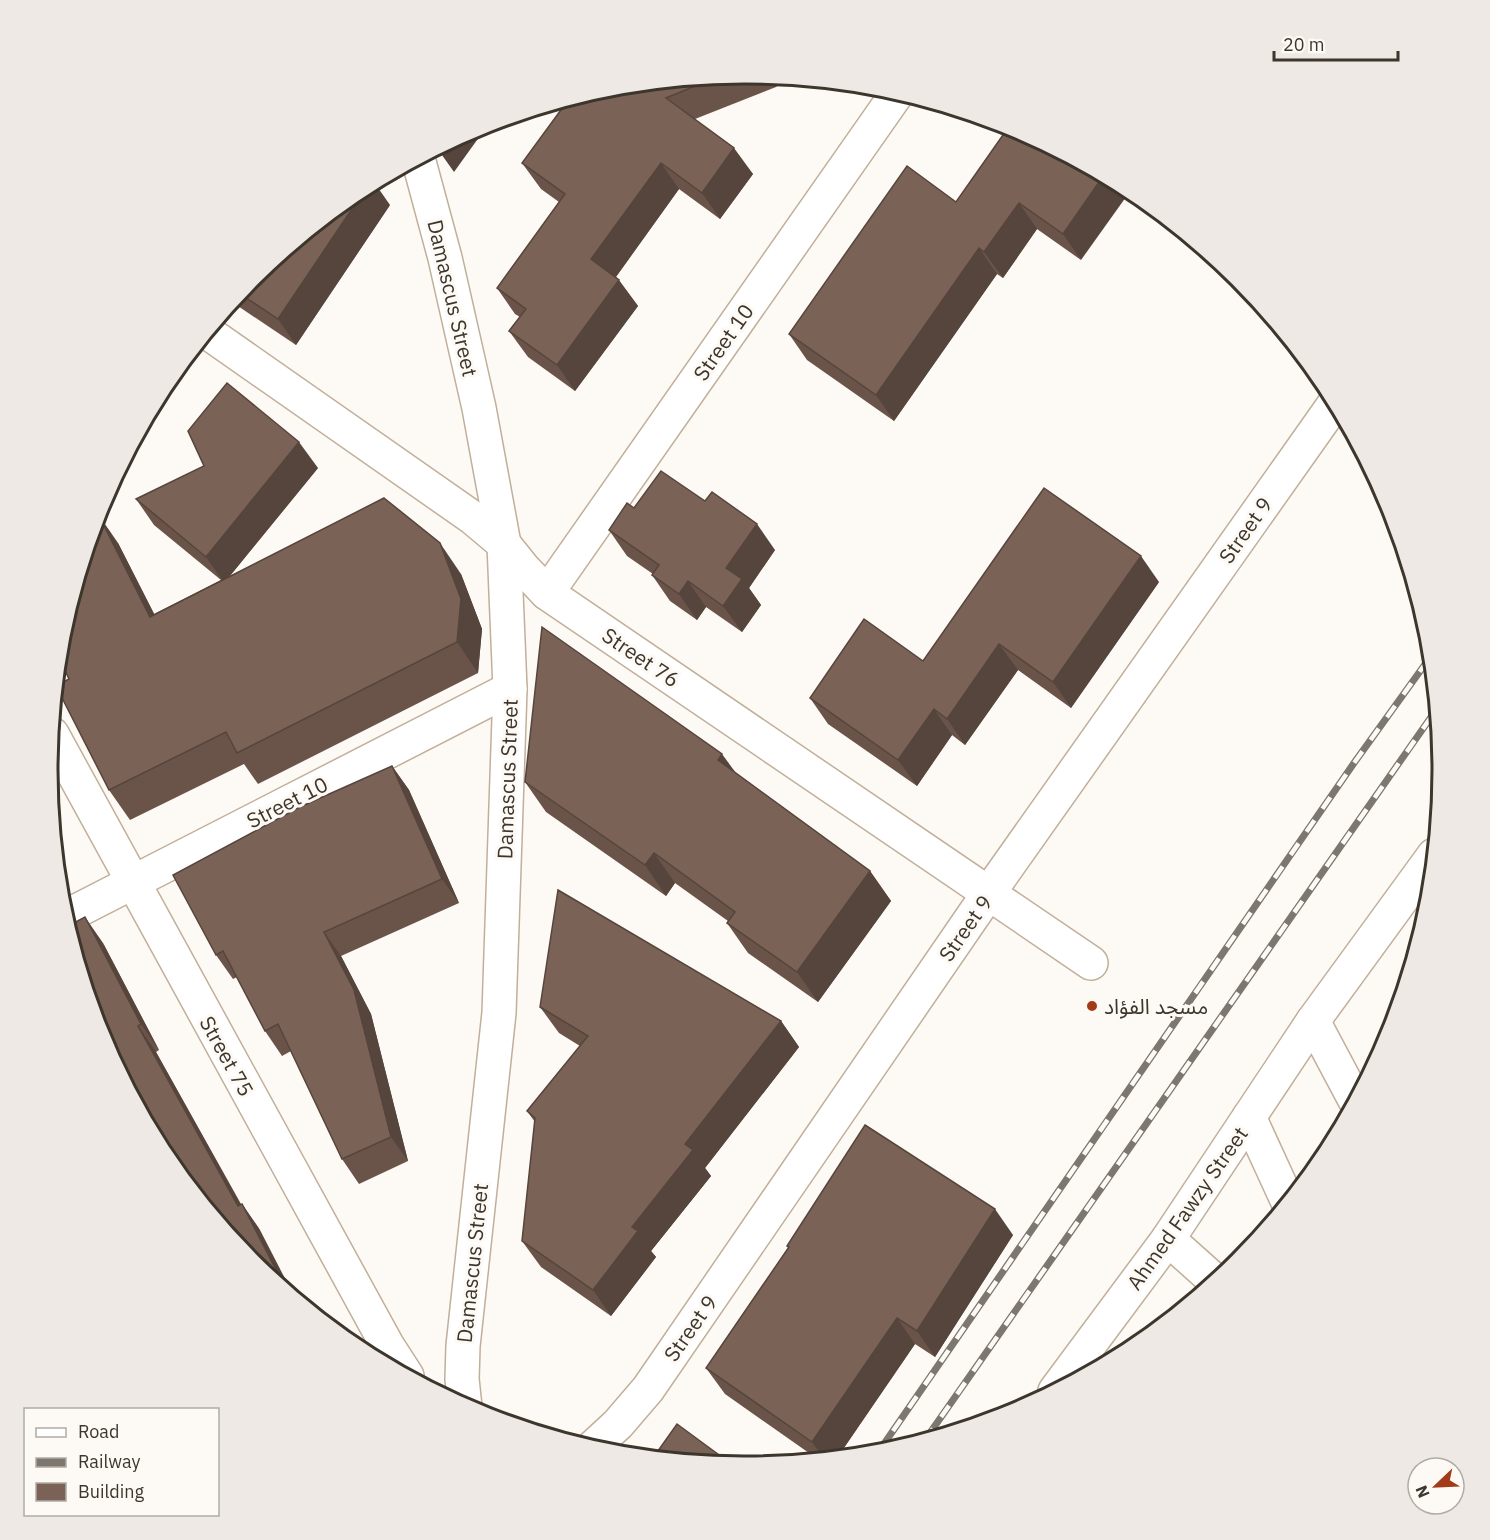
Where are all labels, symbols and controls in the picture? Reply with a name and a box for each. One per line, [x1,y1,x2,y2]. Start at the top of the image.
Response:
scale bar [1274,24,1398,62]
text: 20 m [1283,33,1325,56]
street label: Damascus Street [421,217,485,379]
street label: Street 10 [686,298,760,386]
street label: Street 9 [1212,491,1278,569]
street label: Street 76 [597,621,685,693]
street label: Damascus Street [490,698,524,860]
street label: Street 10 [242,770,332,834]
street label: Street 9 [932,889,998,967]
place label: مسجد الفؤاد [1104,992,1208,1020]
marker: مسجد الفؤاد [1085,999,1099,1013]
street label: Street 75 [193,1011,261,1101]
street label: Ahmed Fawzy Street [1120,1121,1254,1295]
street label: Damascus Street [450,1182,494,1344]
street label: Street 9 [657,1289,723,1367]
legend [24,1408,219,1516]
text: Road [78,1420,119,1443]
text: Railway [78,1450,140,1473]
north arrow [1406,1456,1466,1516]
text: Building [78,1480,145,1503]
text: N [1411,1483,1434,1501]

